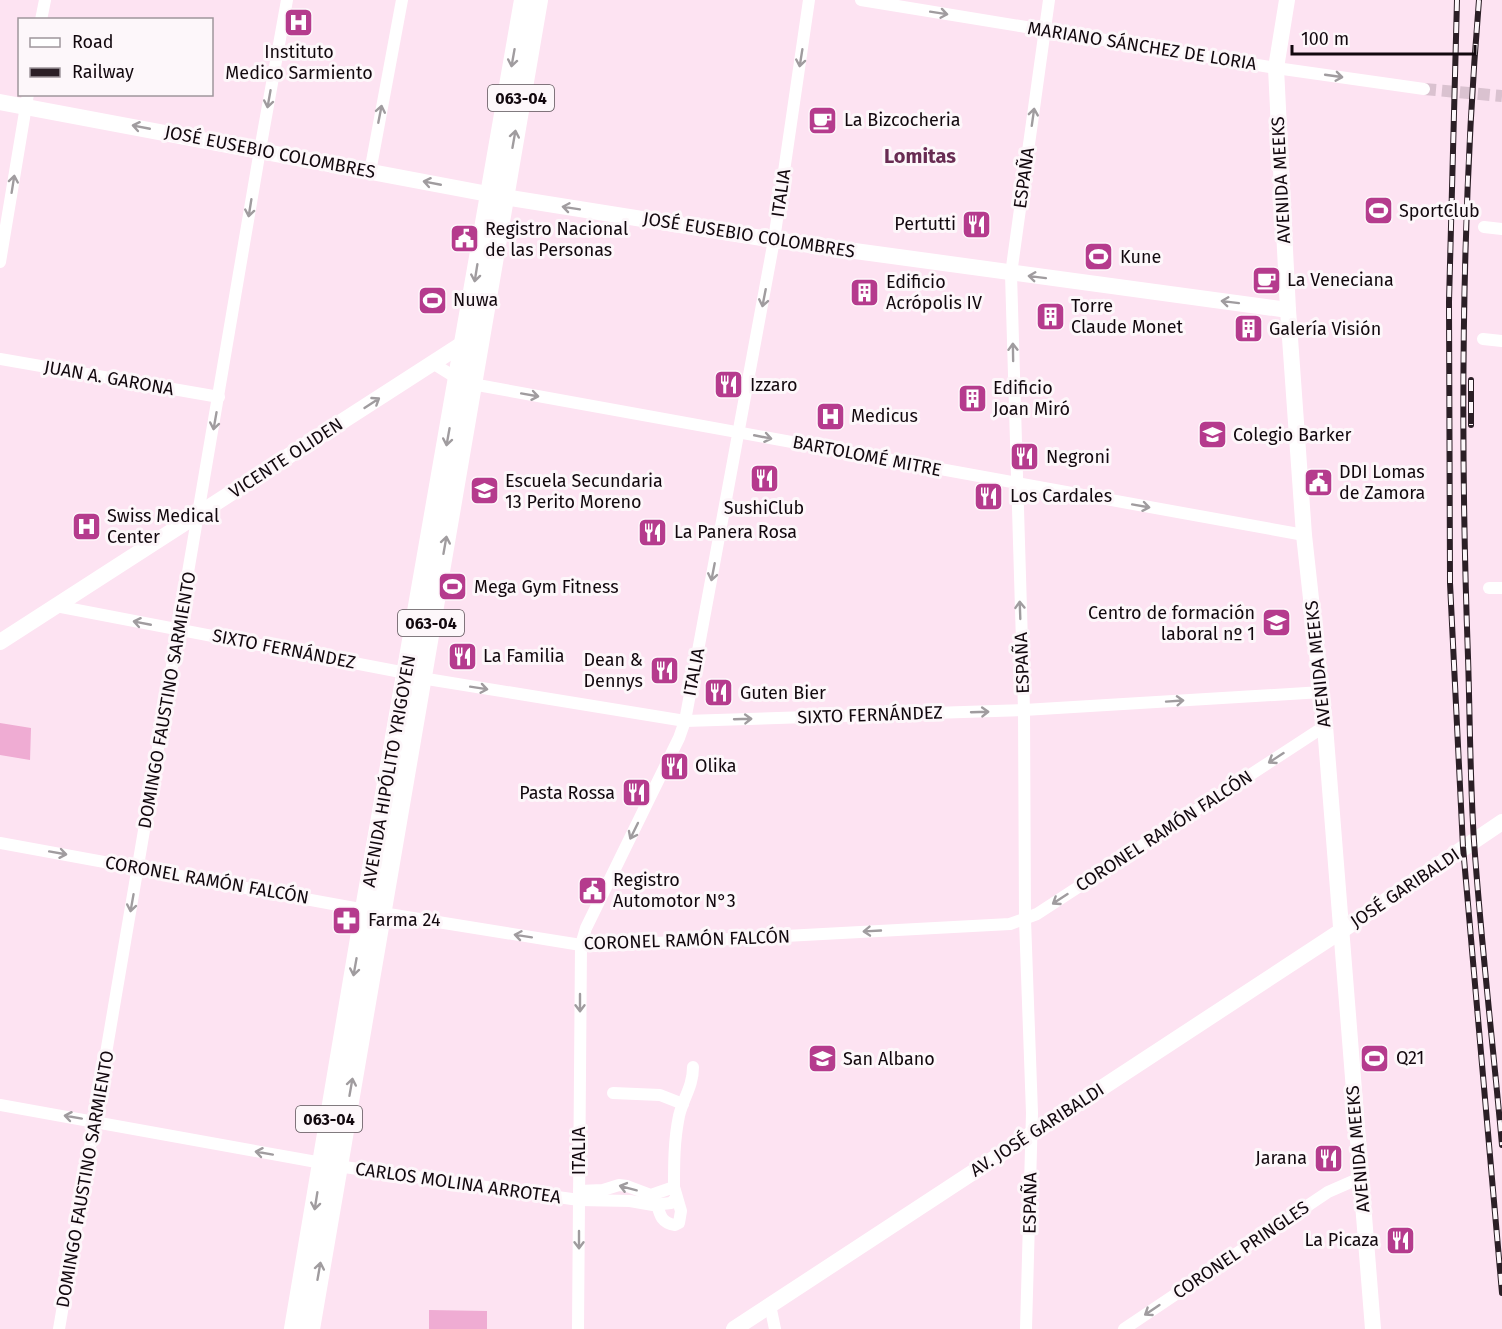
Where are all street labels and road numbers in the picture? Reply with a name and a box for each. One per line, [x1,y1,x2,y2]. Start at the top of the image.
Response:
street label: MARIANO SÁNCHEZ DE LORIA [1026,16,1259,75]
road number: 063-04 [488,85,554,111]
street label: AVENIDA MEEKS [1267,116,1295,244]
street label: JOSÉ EUSEBIO COLOMBRES [163,120,378,183]
street label: ESPAÑA [1008,145,1039,210]
street label: ITALIA [767,167,795,219]
street label: JOSÉ EUSEBIO COLOMBRES [641,206,857,263]
street label: JUAN A. GARONA [42,356,176,400]
street label: VICENTE OLIDEN [225,413,347,503]
street label: BARTOLOMÉ MITRE [791,430,943,481]
street label: DOMINGO FAUSTINO SARMIENTO [134,570,200,830]
street label: AVENIDA MEEKS [1300,599,1336,728]
road number: 063-04 [398,610,464,636]
street label: SIXTO FERNÁNDEZ [211,623,358,674]
street label: ESPAÑA [1009,631,1034,694]
street label: ITALIA [679,645,710,698]
street label: AVENIDA HIPÓLITO YRIGOYEN [358,653,420,889]
street label: SIXTO FERNÁNDEZ [797,700,943,729]
street label: CORONEL RAMÓN FALCÓN [1071,766,1257,896]
street label: JOSÉ GARIBALDI [1346,843,1464,933]
street label: CORONEL RAMÓN FALCÓN [103,851,311,909]
street label: CORONEL RAMÓN FALCÓN [583,925,791,955]
street label: DOMINGO FAUSTINO SARMIENTO [52,1049,118,1309]
street label: AV. JOSÉ GARIBALDI [965,1078,1108,1182]
street label: AVENIDA MEEKS [1341,1084,1375,1213]
road number: 063-04 [296,1106,362,1132]
street label: ITALIA [568,1126,590,1175]
street label: CARLOS MOLINA ARROTEA [354,1158,563,1208]
street label: ESPAÑA [1017,1171,1042,1234]
street label: CORONEL PRINGLES [1169,1196,1313,1304]

